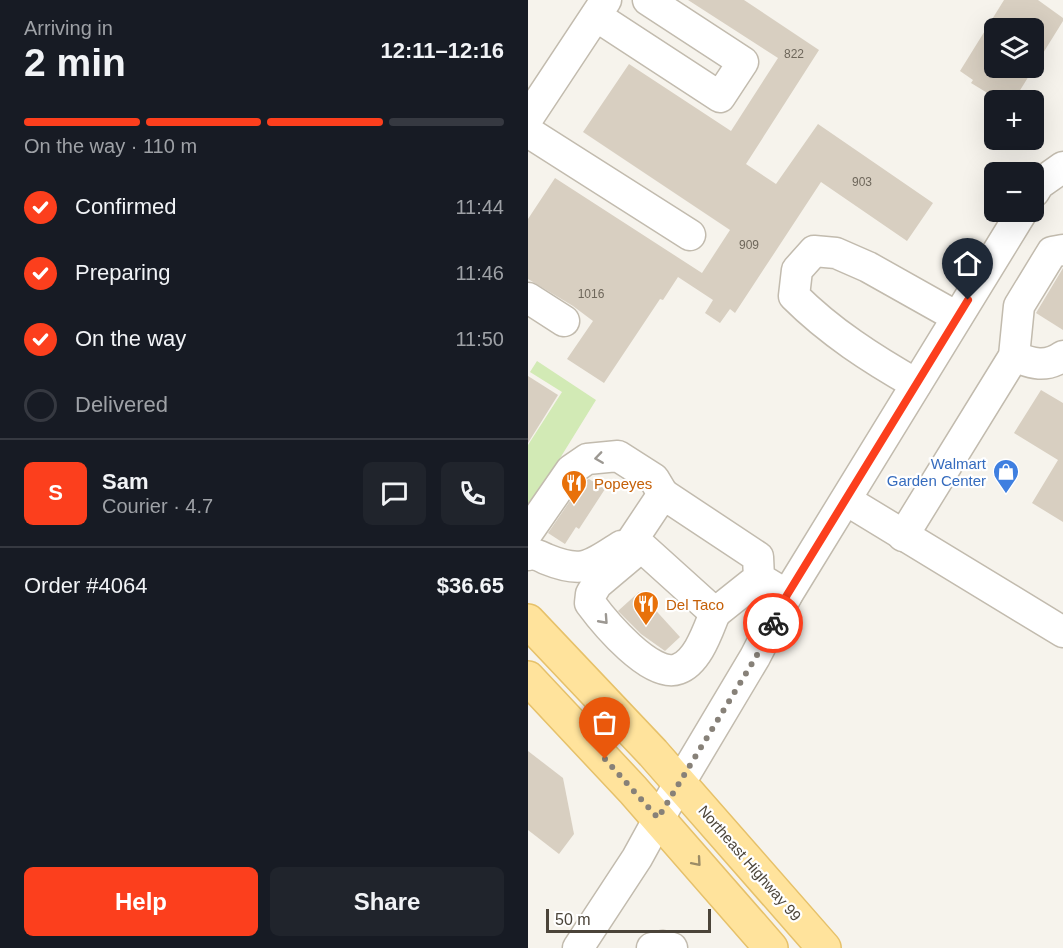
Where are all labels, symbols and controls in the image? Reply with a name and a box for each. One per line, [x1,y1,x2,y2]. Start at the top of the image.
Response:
text: Arriving in [24,17,113,39]
map controls [984,18,1044,222]
button: layers [984,18,1044,78]
text: 12:11–12:16 [380,38,504,63]
text: 2 min [24,41,126,84]
house number: 822 [784,47,804,61]
button: + [984,90,1044,150]
text: On the way · 110 m [24,135,197,157]
button: − [984,162,1044,222]
house number: 903 [852,175,872,189]
icon: check [24,191,57,224]
text: Confirmed [75,194,176,219]
text: 11:44 [455,196,504,218]
house number: 909 [739,238,759,252]
pin [942,238,993,300]
icon: home [951,247,984,280]
icon: check [24,257,57,290]
text: Preparing [75,260,170,285]
text: 11:46 [455,262,504,284]
house number: 1016 [578,287,605,301]
icon: check [24,323,57,356]
text: On the way [75,326,186,351]
text: 11:50 [455,328,504,350]
text: Delivered [75,392,168,417]
one-way arrow [595,451,604,463]
place label: Walmart Garden Center [887,455,987,489]
shop icon: Walmart Garden Center [991,457,1021,495]
button: chat [363,462,426,525]
button: phone [441,462,504,525]
restaurant icon: Popeyes [559,468,589,506]
text: Sam [102,469,148,494]
place label: Popeyes [594,475,652,492]
text: S [48,480,63,505]
text: Courier · 4.7 [102,495,213,517]
text: Order #4064 [24,573,148,598]
text: $36.65 [437,573,504,598]
restaurant icon: Del Taco [631,589,661,627]
courier [743,593,803,653]
place label: Del Taco [666,596,724,613]
icon: bike [757,607,790,640]
one-way arrow [597,613,608,624]
pin [579,697,630,759]
icon: bag [588,706,621,739]
street label: Northeast Highway 99 [695,802,805,924]
one-way arrow [690,855,701,866]
button: Help [24,867,258,936]
button: Share [270,867,504,936]
scale bar [546,906,711,934]
text: 50 m [555,911,591,928]

